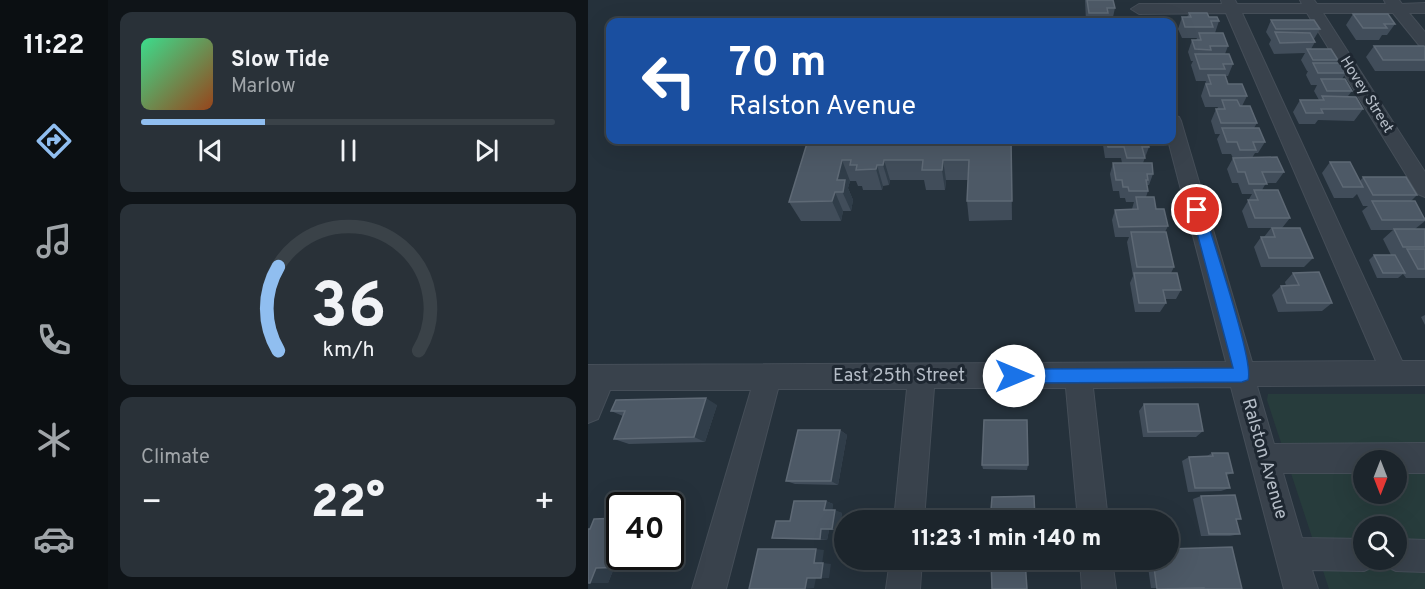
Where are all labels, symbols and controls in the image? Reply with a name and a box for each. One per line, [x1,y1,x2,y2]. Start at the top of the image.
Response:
text: 11:22 [23,29,85,63]
text: 70 m [729,38,827,91]
icon: left [630,42,708,120]
text: Slow Tide [231,47,330,74]
street label: Hovey Street [1335,53,1397,137]
text: Marlow [231,74,295,100]
text: Ralston Avenue [729,90,916,124]
icon: directions [33,120,75,162]
icon: previous [194,134,227,167]
icon: pause [332,134,365,167]
icon: next [470,134,503,167]
pin [1171,184,1222,235]
icon: arrive [1180,193,1213,226]
icon: music [33,220,75,262]
text: 36 [310,271,386,350]
icon: phone [33,319,75,361]
text: km/h [322,338,374,365]
position arrow [982,344,1046,408]
street label: East 25th Street [833,365,965,388]
street label: Ralston Avenue [1236,396,1292,522]
icon: climate [33,419,75,461]
text: Climate [141,445,210,471]
north arrow [1353,450,1407,504]
map controls [1353,450,1407,570]
text: 22° [311,476,385,533]
text: − [141,483,162,525]
text: + [534,483,555,525]
speed limit sign: 40 [606,492,684,570]
button: search [1353,516,1407,570]
icon: car [33,518,75,560]
text: 11:23 · 1 min · 140 m [912,526,1101,553]

